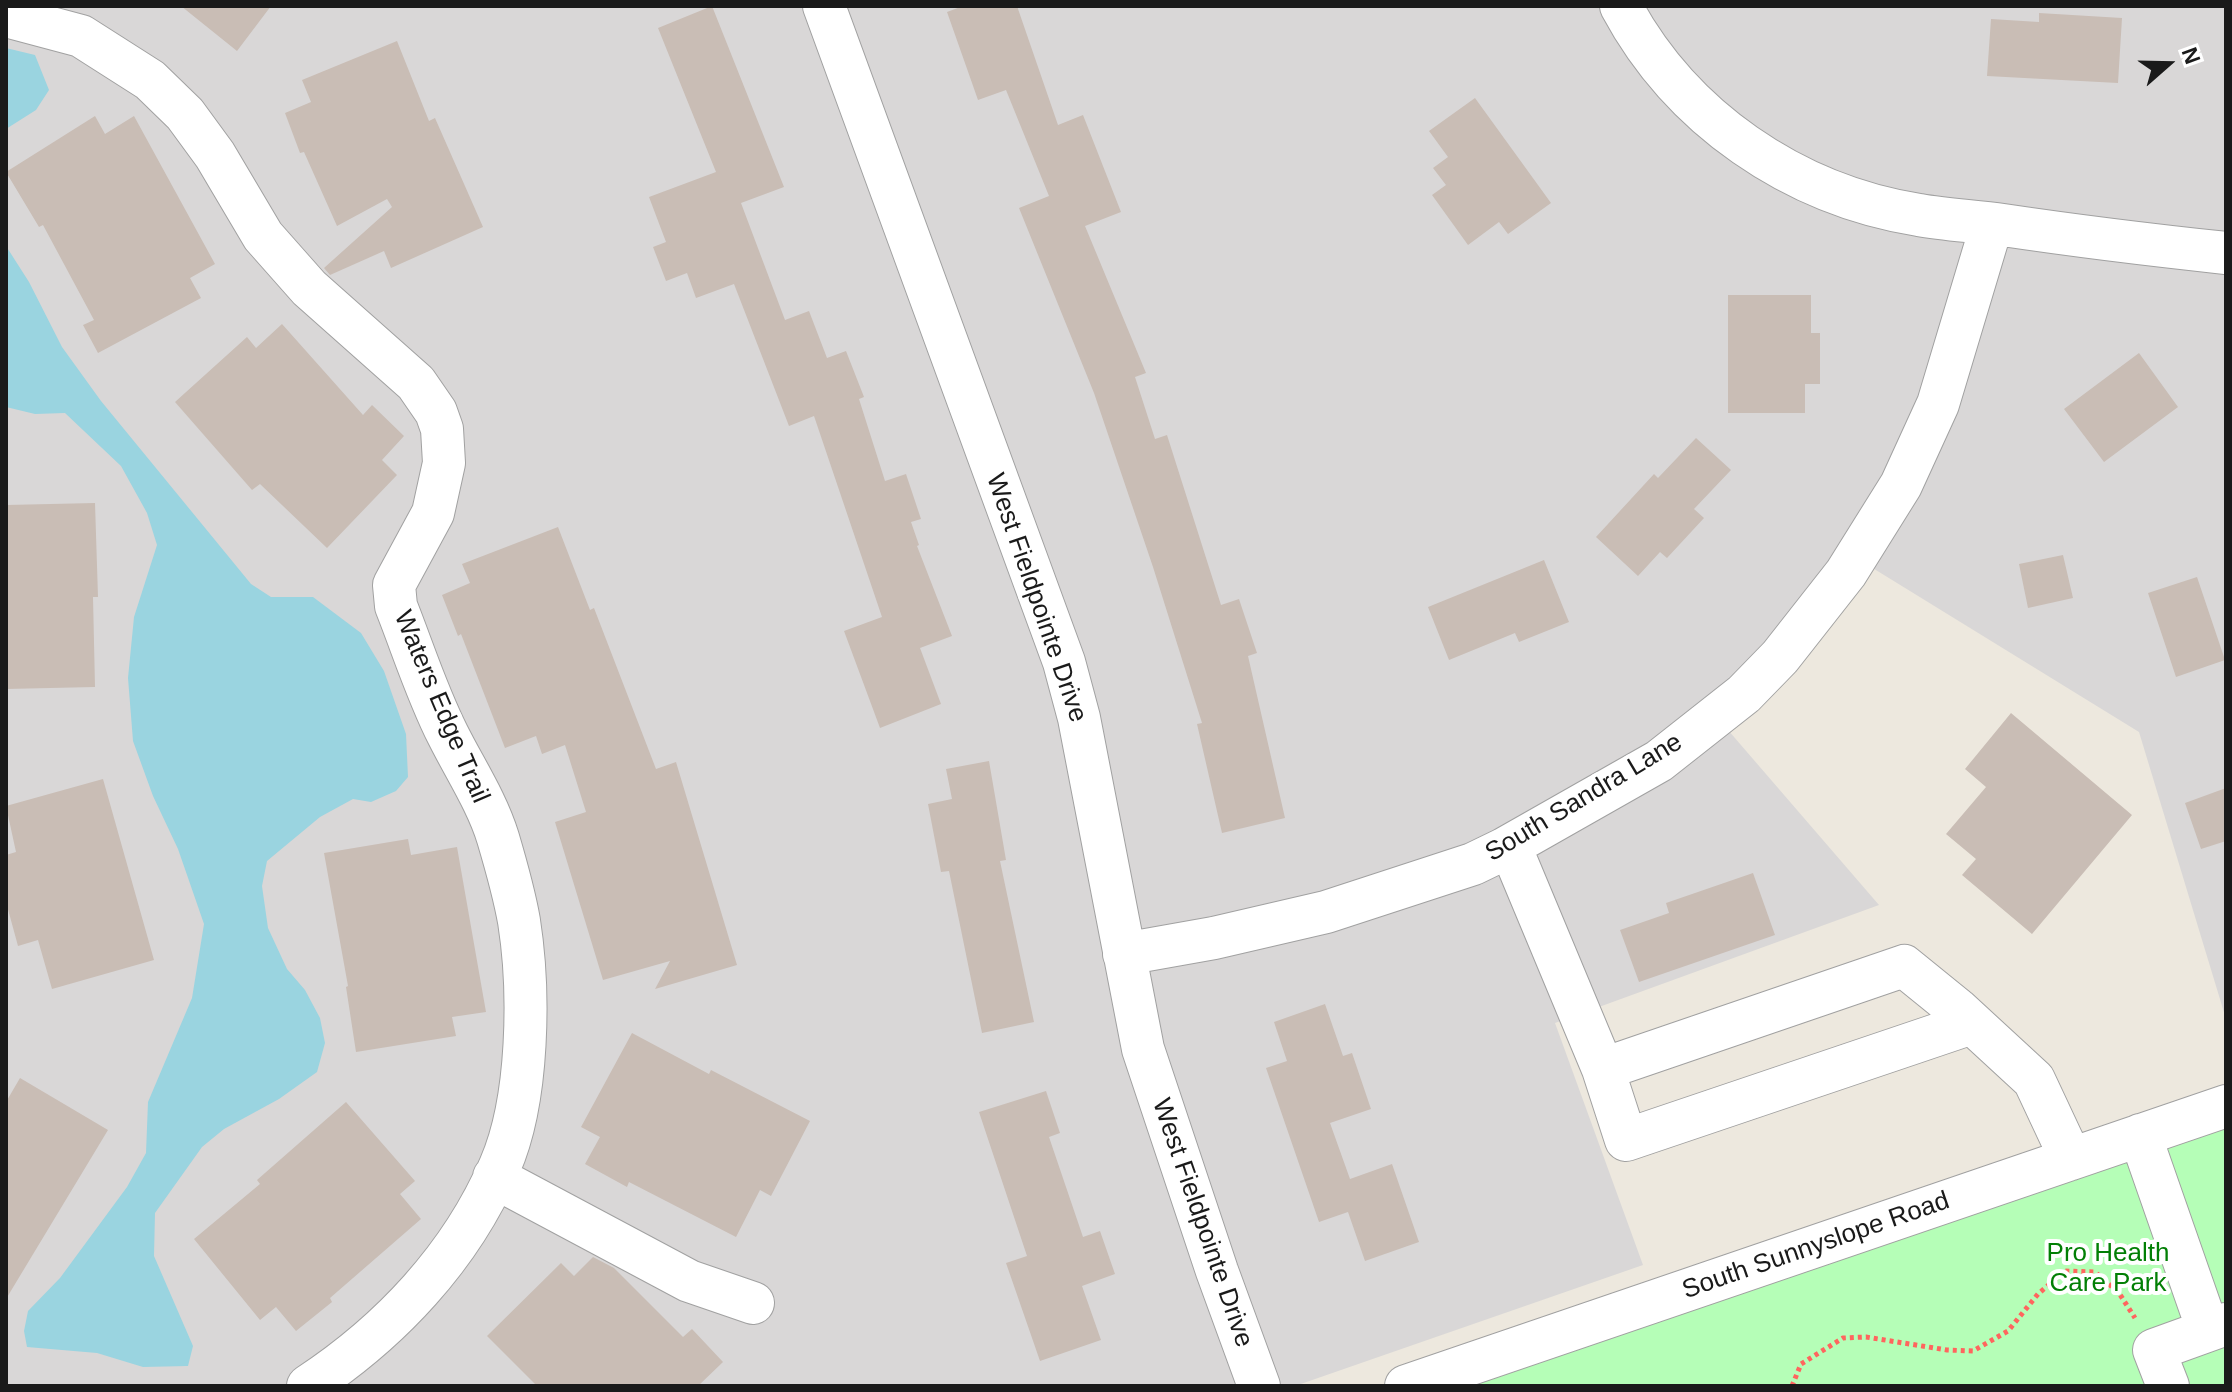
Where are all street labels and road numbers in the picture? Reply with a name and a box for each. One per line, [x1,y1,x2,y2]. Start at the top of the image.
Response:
street label: West Fieldpointe Drive [979,469,1093,727]
street label: Waters Edge Trail [386,606,496,808]
street label: South Sandra Lane [1480,727,1688,869]
street label: West Fieldpointe Drive [1145,1094,1259,1352]
street label: South Sunnyslope Road [1678,1186,1954,1306]

